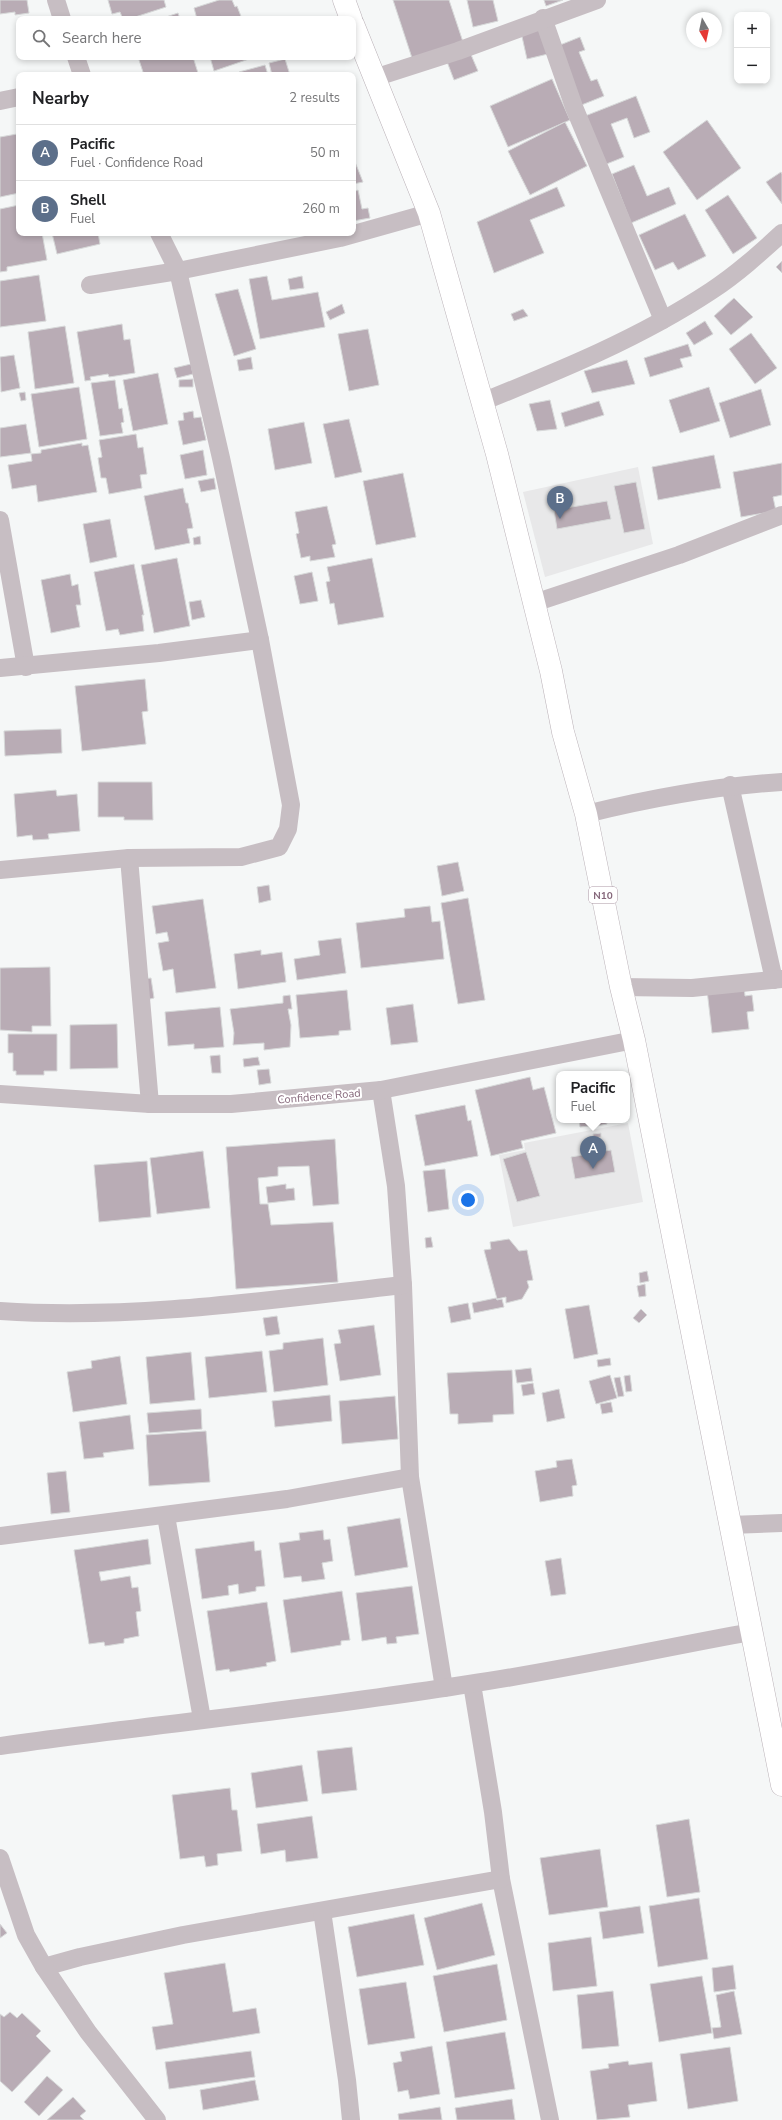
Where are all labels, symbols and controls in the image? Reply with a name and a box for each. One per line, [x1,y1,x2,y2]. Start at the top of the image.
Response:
north arrow [686,12,722,48]
map controls [734,12,770,84]
button: + [734,12,770,48]
search box [16,16,356,60]
icon: search [30,27,52,49]
text: Search here [62,28,142,48]
button: − [734,48,770,84]
text: Nearby [32,87,89,110]
text: 2 results [289,89,340,107]
text: Pacific [70,134,115,154]
text: A [40,144,50,162]
text: 50 m [310,144,340,162]
text: Fuel · Confidence Road [70,154,203,172]
text: Shell [70,190,106,210]
text: B [41,200,49,218]
text: 260 m [302,200,340,218]
text: Fuel [70,210,95,228]
pin: B [547,486,573,519]
road number: N10 [589,887,617,903]
popup [556,1071,630,1123]
text: Pacific [571,1078,615,1098]
street label: Confidence Road [277,1085,361,1108]
text: Fuel [571,1098,596,1116]
pin: A [580,1136,606,1169]
your location [458,1190,478,1210]

